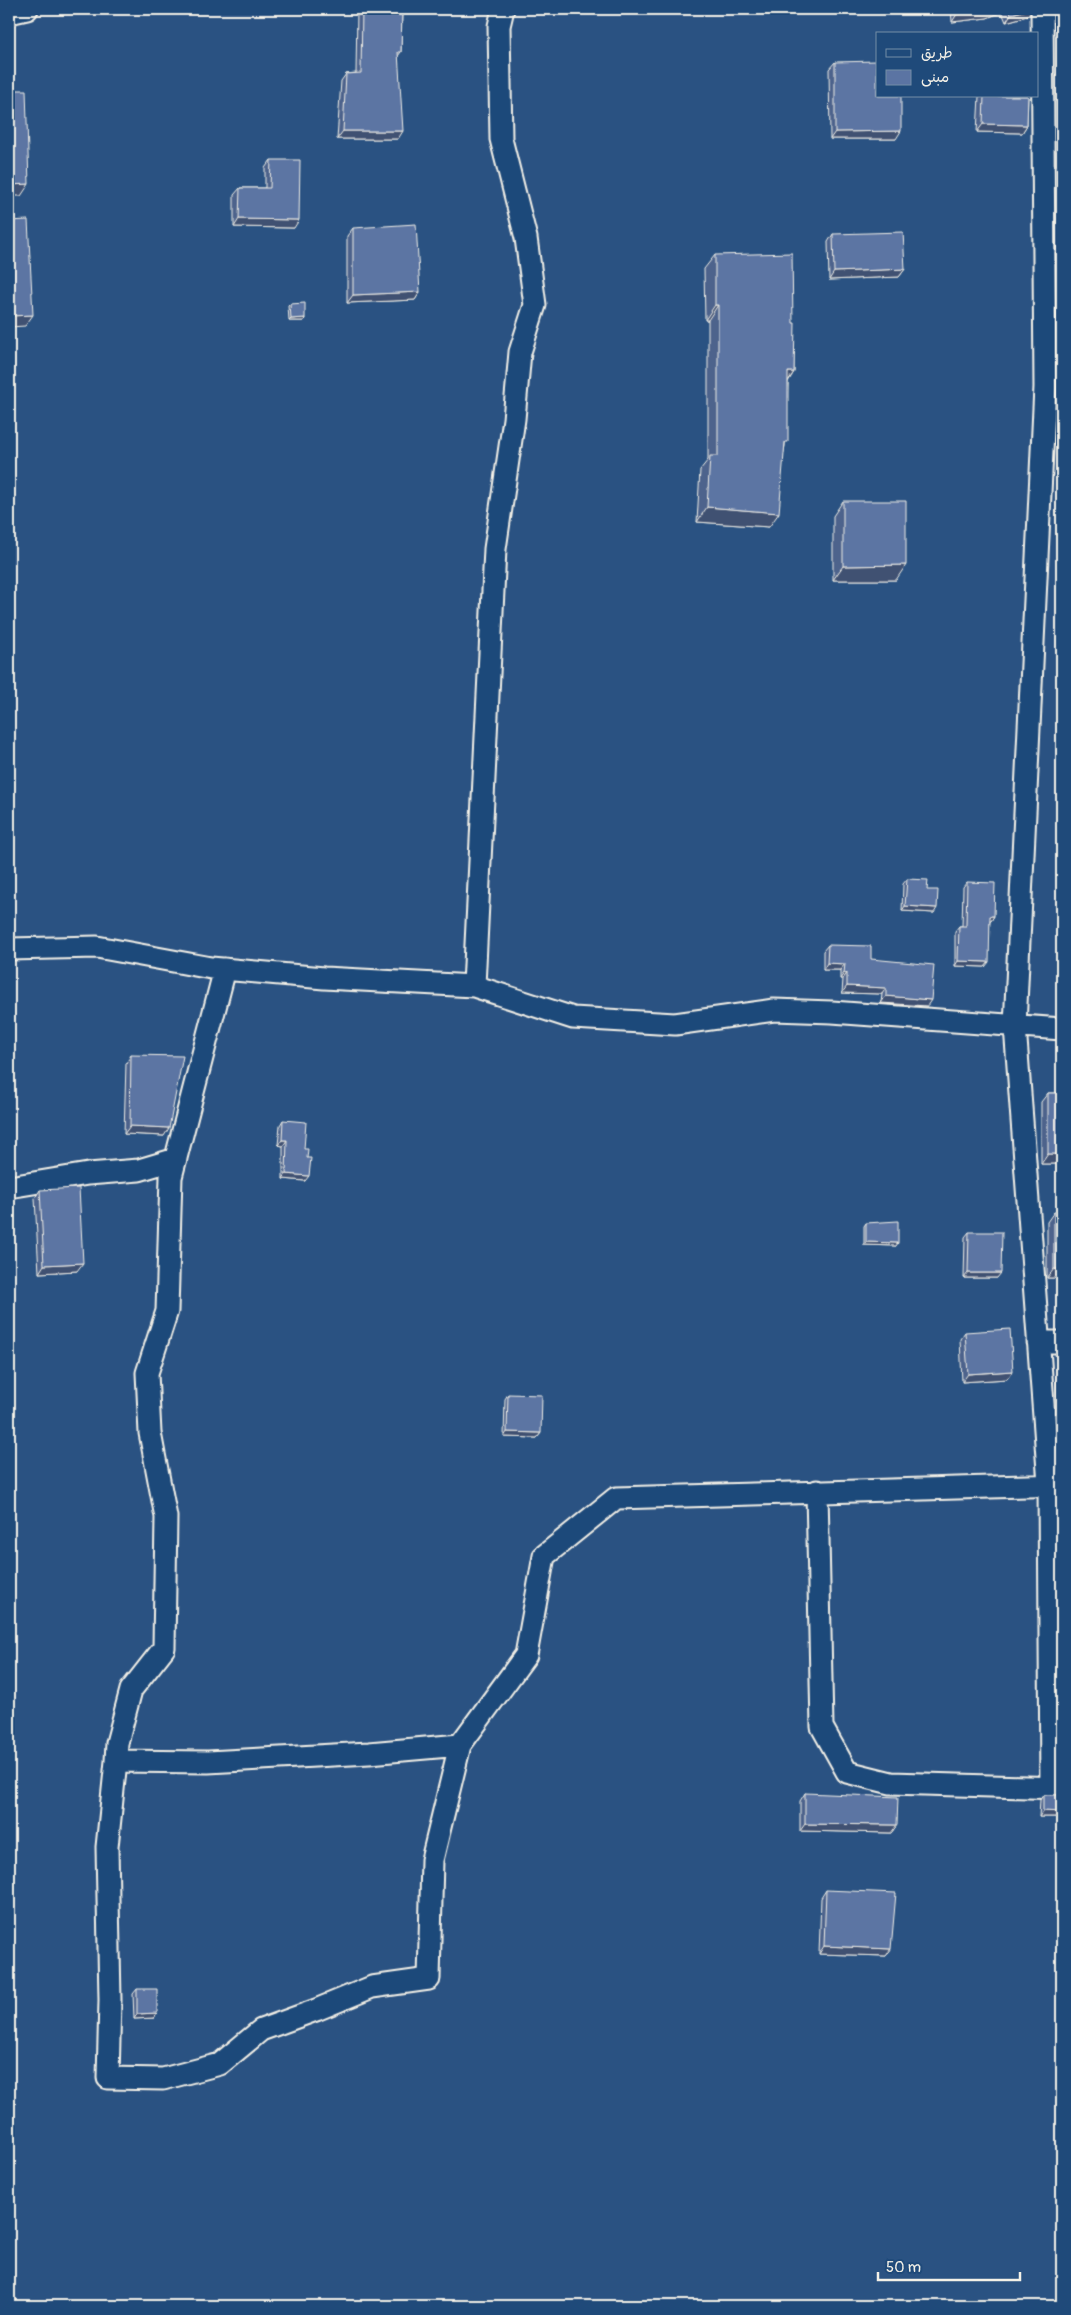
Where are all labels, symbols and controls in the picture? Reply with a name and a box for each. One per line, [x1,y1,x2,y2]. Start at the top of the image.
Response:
legend [876,32,1038,98]
text: طريق [921,44,953,63]
text: مبنى [921,68,949,87]
scale bar [878,2250,1021,2282]
text: 50 m [886,2258,921,2277]

